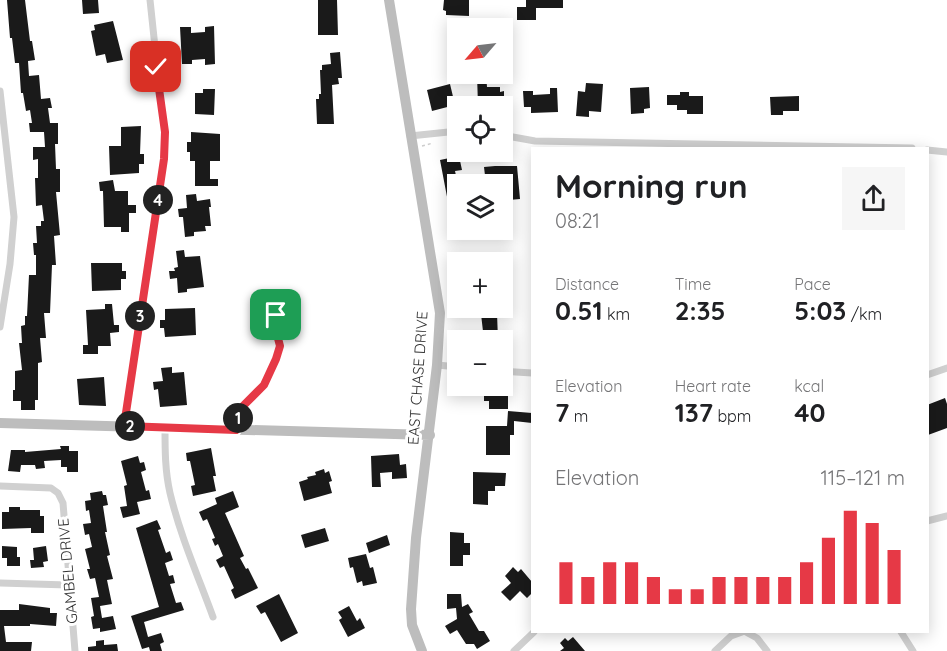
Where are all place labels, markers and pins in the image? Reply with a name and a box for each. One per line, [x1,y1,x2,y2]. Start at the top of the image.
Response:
pin [130,41,181,92]
pin: 4 [143,185,173,215]
pin [250,289,301,340]
pin: 3 [125,301,155,331]
pin: 1 [223,403,253,433]
pin: 2 [115,411,145,441]

